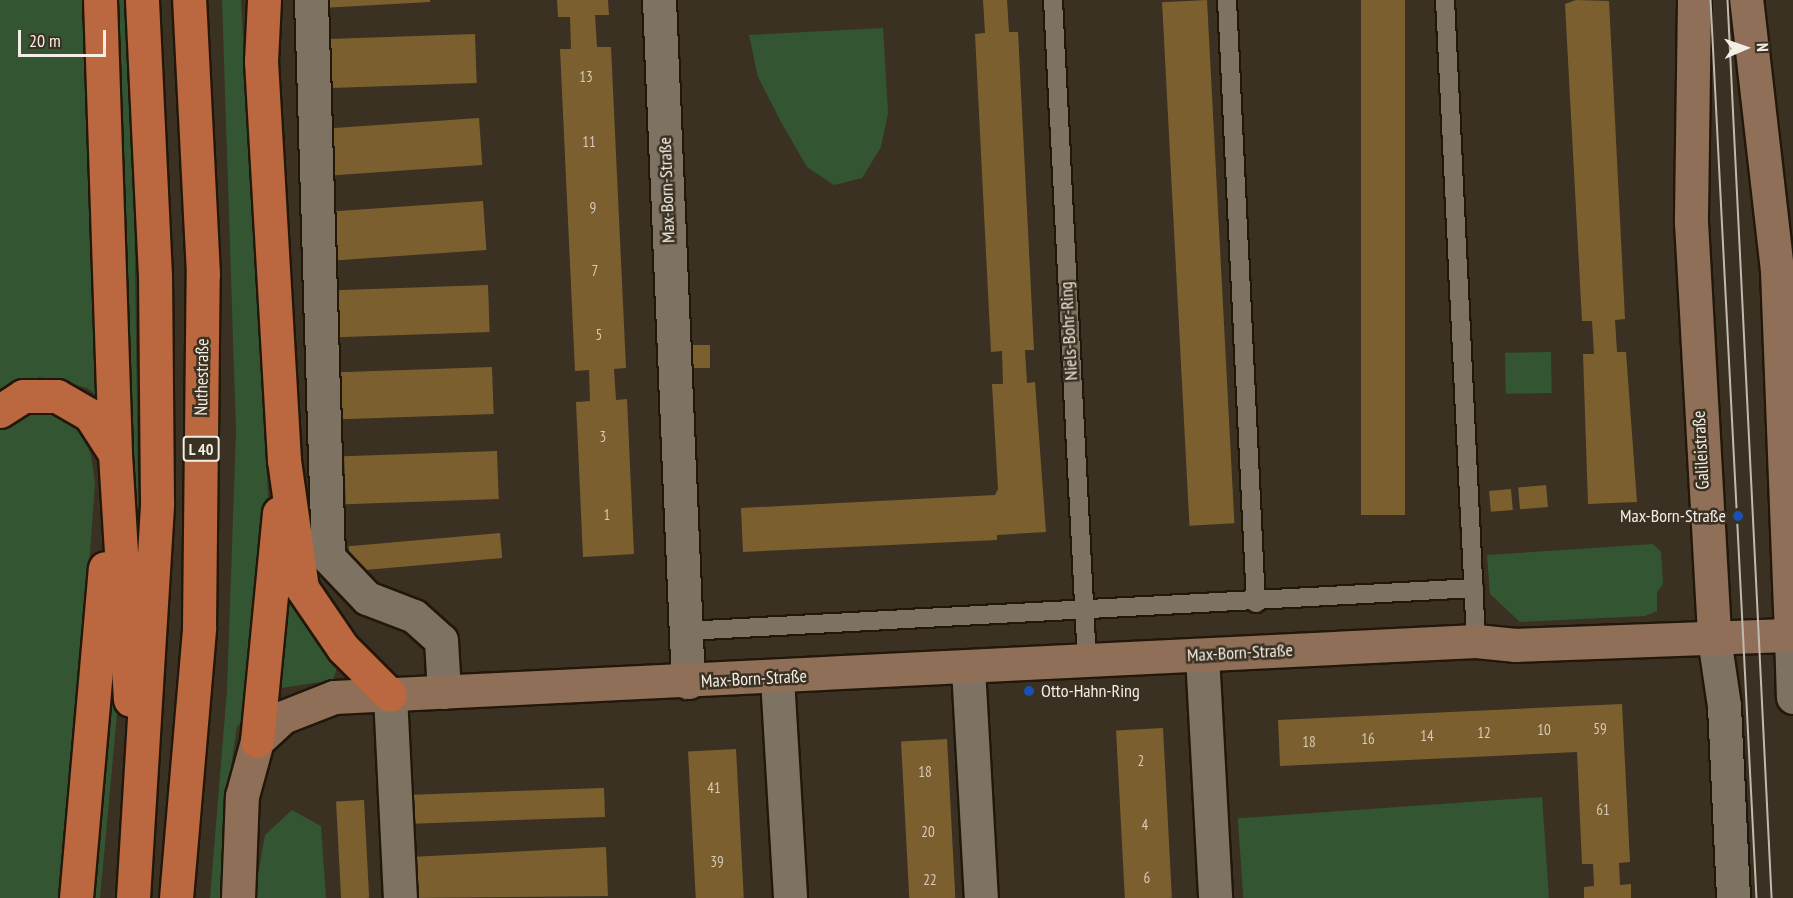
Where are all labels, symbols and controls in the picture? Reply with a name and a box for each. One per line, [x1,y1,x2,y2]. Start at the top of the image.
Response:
scale bar [21,18,110,56]
north arrow [1715,18,1775,78]
text: 20 m [29,29,61,52]
text: N [1753,43,1773,52]
house number: 13 [579,68,593,86]
house number: 11 [582,133,596,151]
street label: Max-Born-Straße [654,137,680,243]
house number: 9 [590,199,596,217]
house number: 7 [592,262,598,280]
street label: Niels-Bohr-Ring [1056,281,1082,381]
house number: 5 [596,326,602,344]
street label: Nuthestraße [191,338,213,416]
street label: Galileistraße [1688,410,1714,490]
house number: 3 [600,428,606,446]
road number: L 40 [182,436,220,462]
place label: Max-Born-Straße [1620,505,1726,527]
house number: 1 [604,506,610,524]
marker: Max-Born-Straße [1731,509,1745,523]
street label: Max-Born-Straße [1187,639,1293,667]
street label: Max-Born-Straße [701,665,807,693]
place label: Otto-Hahn-Ring [1041,680,1140,702]
marker: Otto-Hahn-Ring [1022,684,1036,698]
house number: 59 [1593,720,1607,738]
house number: 10 [1537,721,1551,739]
house number: 12 [1477,724,1491,742]
house number: 14 [1420,727,1434,745]
house number: 16 [1361,730,1375,748]
house number: 18 [1302,733,1316,751]
house number: 2 [1138,752,1144,770]
house number: 18 [918,763,932,781]
house number: 41 [707,779,721,797]
house number: 61 [1596,801,1610,819]
house number: 4 [1142,816,1148,834]
house number: 20 [921,823,935,841]
house number: 39 [710,853,724,871]
house number: 6 [1144,869,1150,887]
house number: 22 [923,871,937,889]

